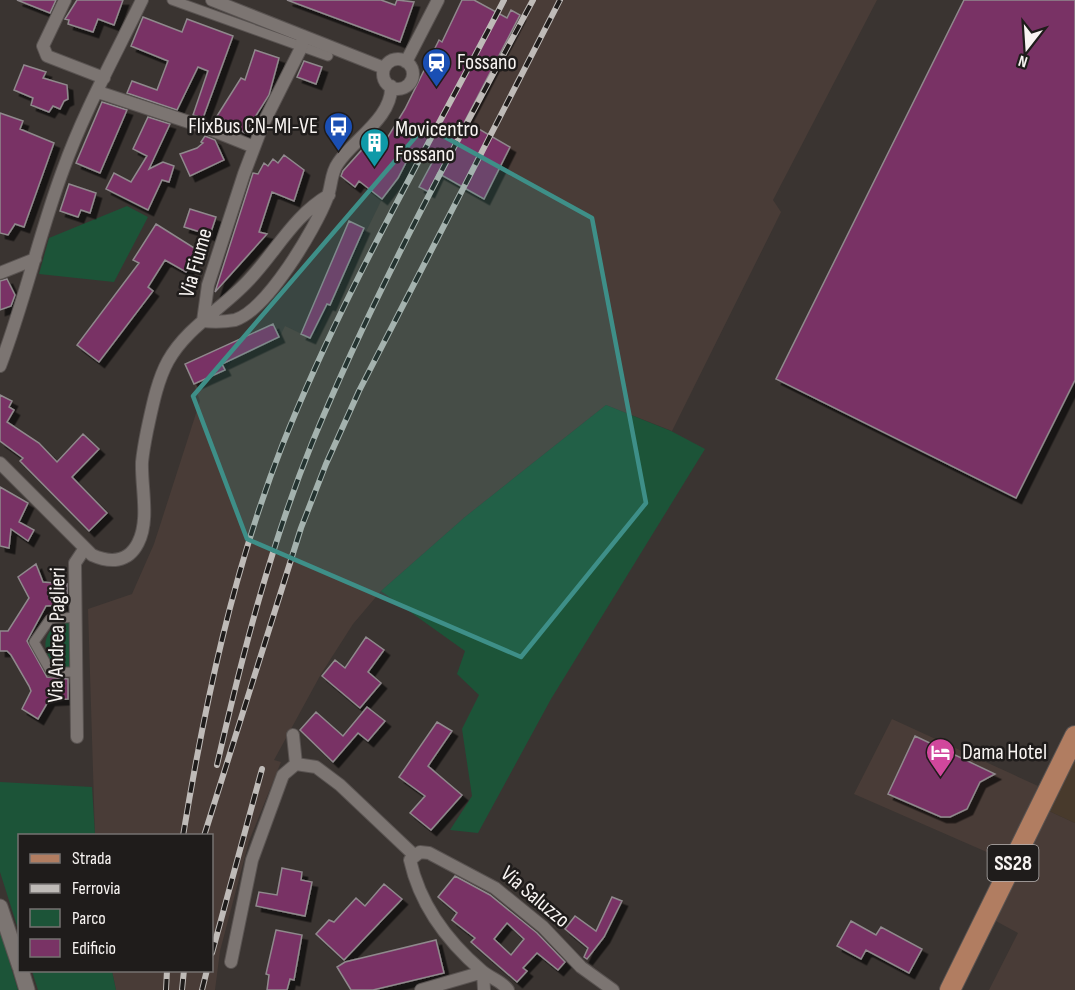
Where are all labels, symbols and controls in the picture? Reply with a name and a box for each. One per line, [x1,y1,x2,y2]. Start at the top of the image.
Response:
north arrow [997,18,1057,78]
station icon: Fossano [420,46,452,88]
place label: Fossano [457,49,517,76]
text: N [1016,51,1030,71]
bus stop icon: FlixBus CN-MI-VE [323,110,355,152]
place label: FlixBus CN-MI-VE [188,113,318,140]
place label: Movicentro Fossano [395,116,479,168]
building icon: Movicentro Fossano [358,126,390,168]
street label: Via Fiume [173,225,219,301]
street label: Via Andrea Paglieri [42,567,72,703]
hotel icon: Dama Hotel [925,736,957,778]
place label: Dama Hotel [962,739,1047,766]
legend [18,834,213,972]
road number: SS28 [988,845,1038,881]
text: Strada [72,848,112,869]
street label: Via Saluzzo [495,860,575,934]
text: Ferrovia [72,878,120,899]
text: Parco [72,908,106,929]
text: Edificio [72,938,116,959]

